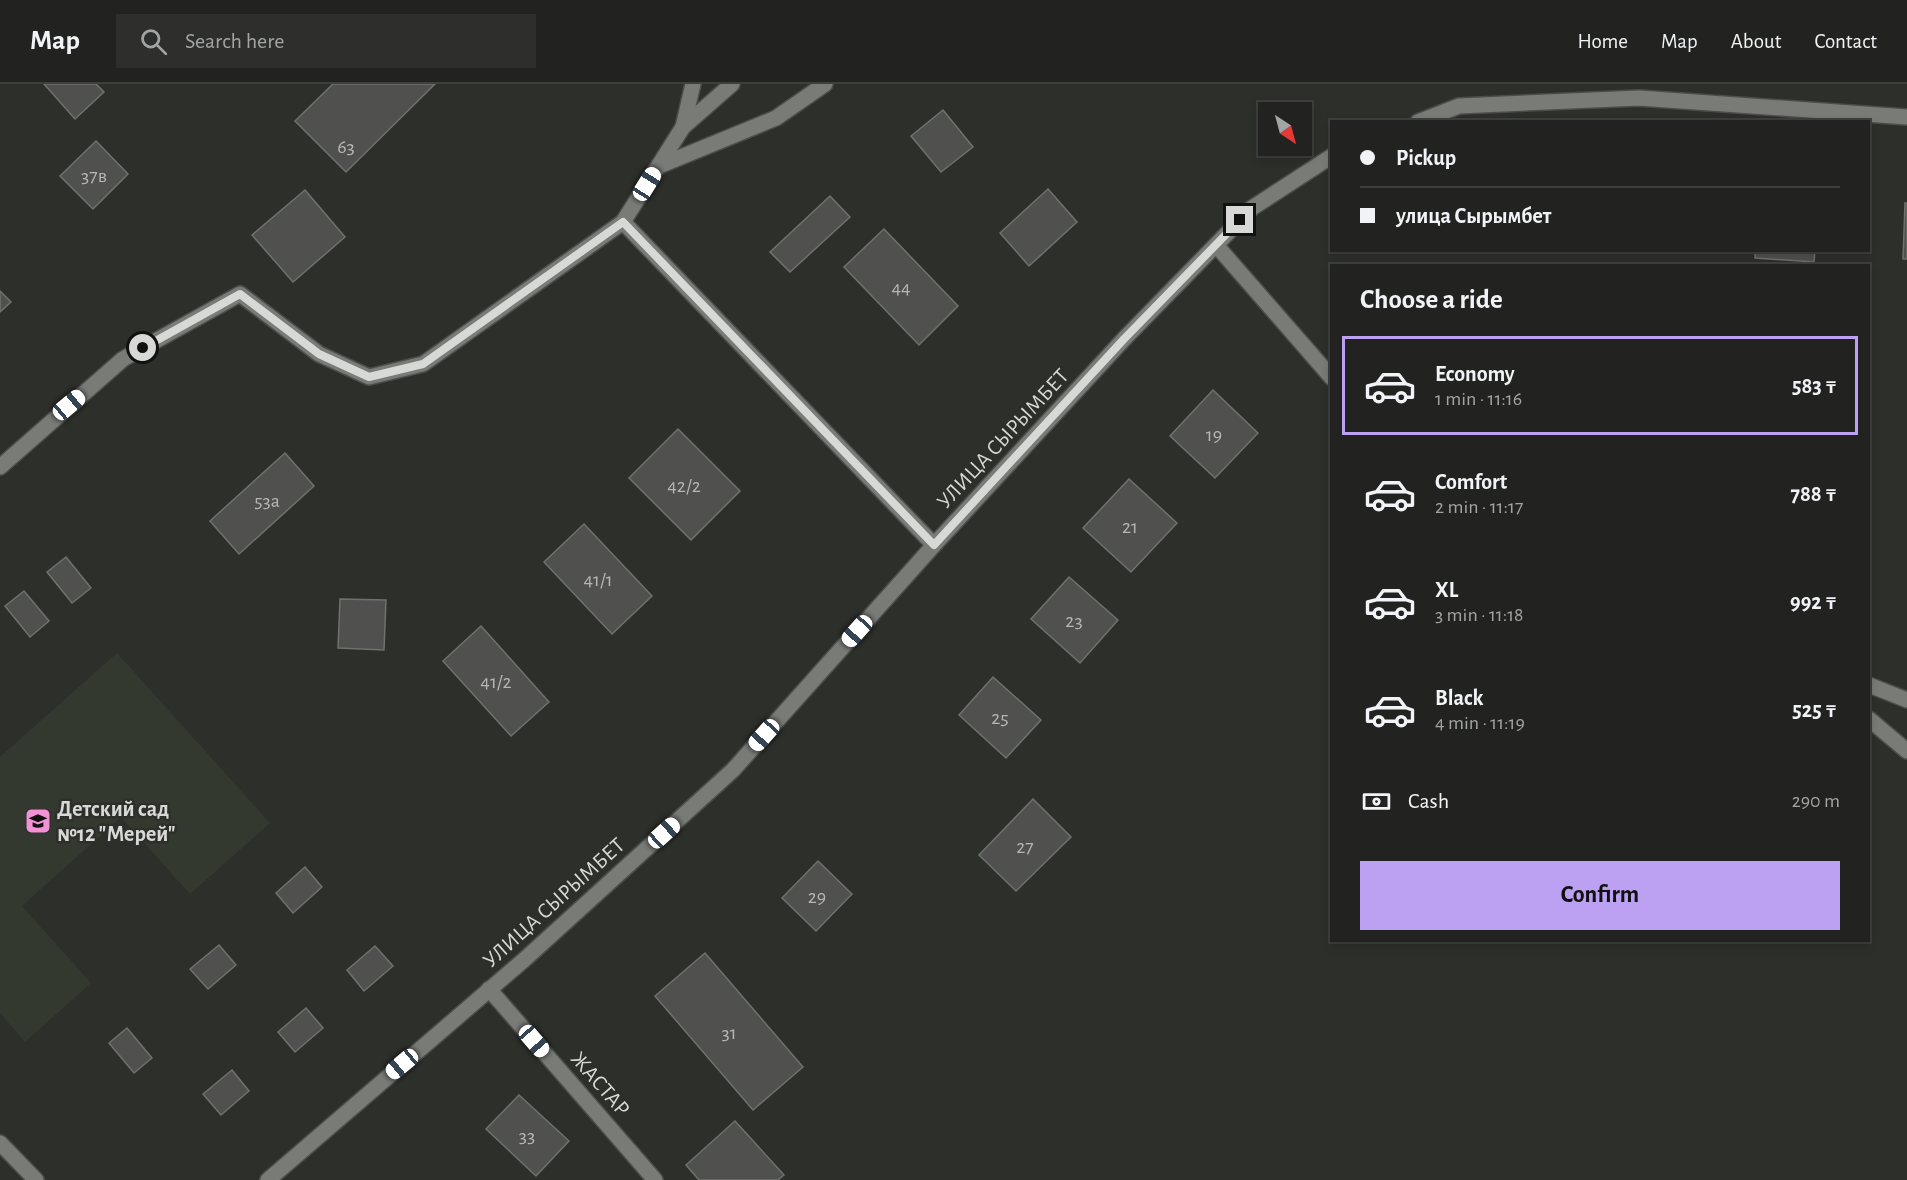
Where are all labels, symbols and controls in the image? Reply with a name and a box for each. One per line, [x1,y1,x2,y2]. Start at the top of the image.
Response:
search box [116,14,536,68]
icon: search [137,25,170,58]
text: Map [30,27,80,55]
text: Search here [185,30,284,52]
text: Home [1577,31,1628,52]
text: Map [1661,31,1698,52]
text: About [1731,31,1781,52]
text: Contact [1814,31,1877,52]
north arrow [1258,102,1312,156]
map controls [1258,102,1312,156]
house number: 63 [337,137,355,157]
text: Pickup [1396,147,1456,169]
car [630,164,664,204]
house number: 37в [81,166,107,186]
text: улица Сырымбет [1396,205,1551,227]
route end [1226,206,1253,233]
house number: 44 [891,278,911,298]
text: Choose a ride [1360,286,1503,313]
route start [129,334,156,361]
icon: car [1363,359,1417,413]
text: Economy [1435,363,1515,385]
street label: УЛИЦА СЫРЫМБЕТ [933,364,1073,513]
text: 583 ₸ [1792,375,1837,397]
car [49,387,89,423]
text: 1 min · 11:16 [1435,389,1522,409]
house number: 19 [1206,425,1222,445]
icon: car [1363,467,1417,521]
text: Comfort [1435,471,1507,493]
house number: 42/2 [667,476,701,496]
text: 788 ₸ [1791,483,1837,505]
house number: 53а [254,491,280,511]
text: 2 min · 11:17 [1435,497,1523,517]
house number: 21 [1122,517,1138,537]
house number: 41/1 [583,570,613,590]
icon: car [1363,575,1417,629]
text: XL [1435,579,1458,601]
text: 992 ₸ [1790,591,1837,613]
text: 3 min · 11:18 [1435,605,1524,625]
house number: 23 [1065,611,1083,631]
car [838,612,876,650]
house number: 41/2 [480,672,512,692]
icon: car [1363,683,1417,737]
text: Black [1435,687,1483,709]
text: 525 ₸ [1792,699,1837,721]
house number: 25 [991,708,1009,728]
text: 4 min · 11:19 [1435,713,1525,733]
car [745,716,783,754]
icon: cash [1360,785,1393,818]
text: Cash [1408,790,1449,812]
text: 290 m [1792,791,1840,811]
place label: Детский сад №12 "Мерей" [57,798,176,845]
school or university icon: Детский сад №12 "Мерей" [23,806,53,836]
car [645,814,683,852]
street label: УЛИЦА СЫРЫМБЕТ [479,833,629,972]
house number: 27 [1016,837,1034,857]
button: Confirm [1360,861,1840,930]
house number: 29 [808,887,826,907]
car [515,1022,553,1060]
house number: 31 [721,1023,737,1043]
car [382,1046,422,1082]
street label: ЖАСТАР [567,1047,634,1120]
house number: 33 [519,1126,535,1146]

